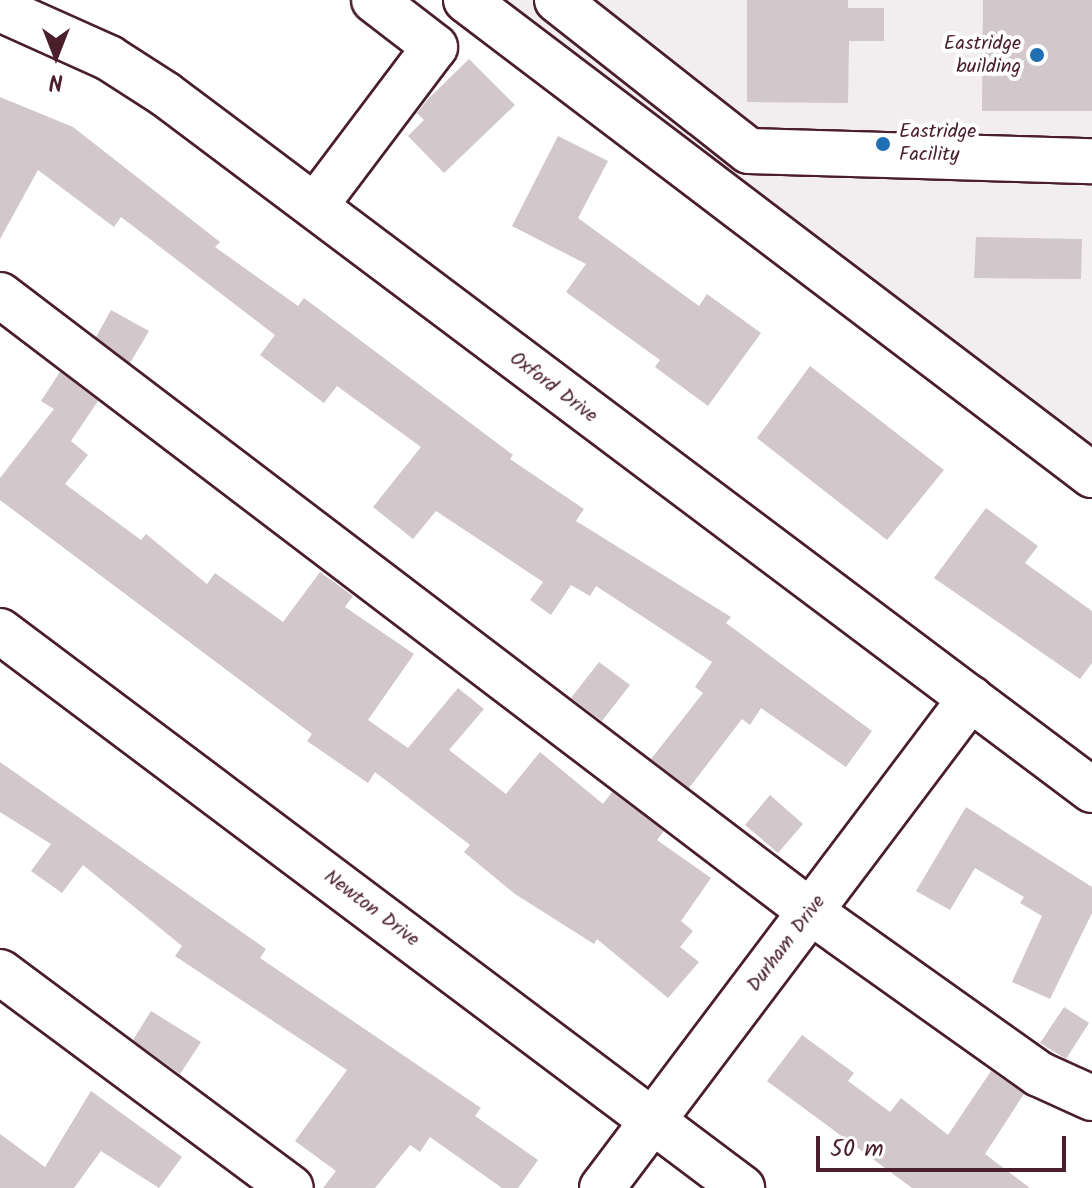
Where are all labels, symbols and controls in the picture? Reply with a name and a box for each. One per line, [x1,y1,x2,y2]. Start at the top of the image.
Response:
north arrow [16,16,96,96]
place label: Eastridge building [944,32,1021,79]
marker: Eastridge building [1028,46,1046,64]
text: N [49,63,63,98]
place label: Eastridge Facility [899,120,976,167]
marker: Eastridge Facility [874,135,892,153]
street label: Oxford Drive [504,347,602,429]
street label: Newton Drive [319,865,423,953]
street label: Durham Drive [743,891,831,997]
scale bar [820,1120,1070,1170]
text: 50 m [830,1130,884,1169]

